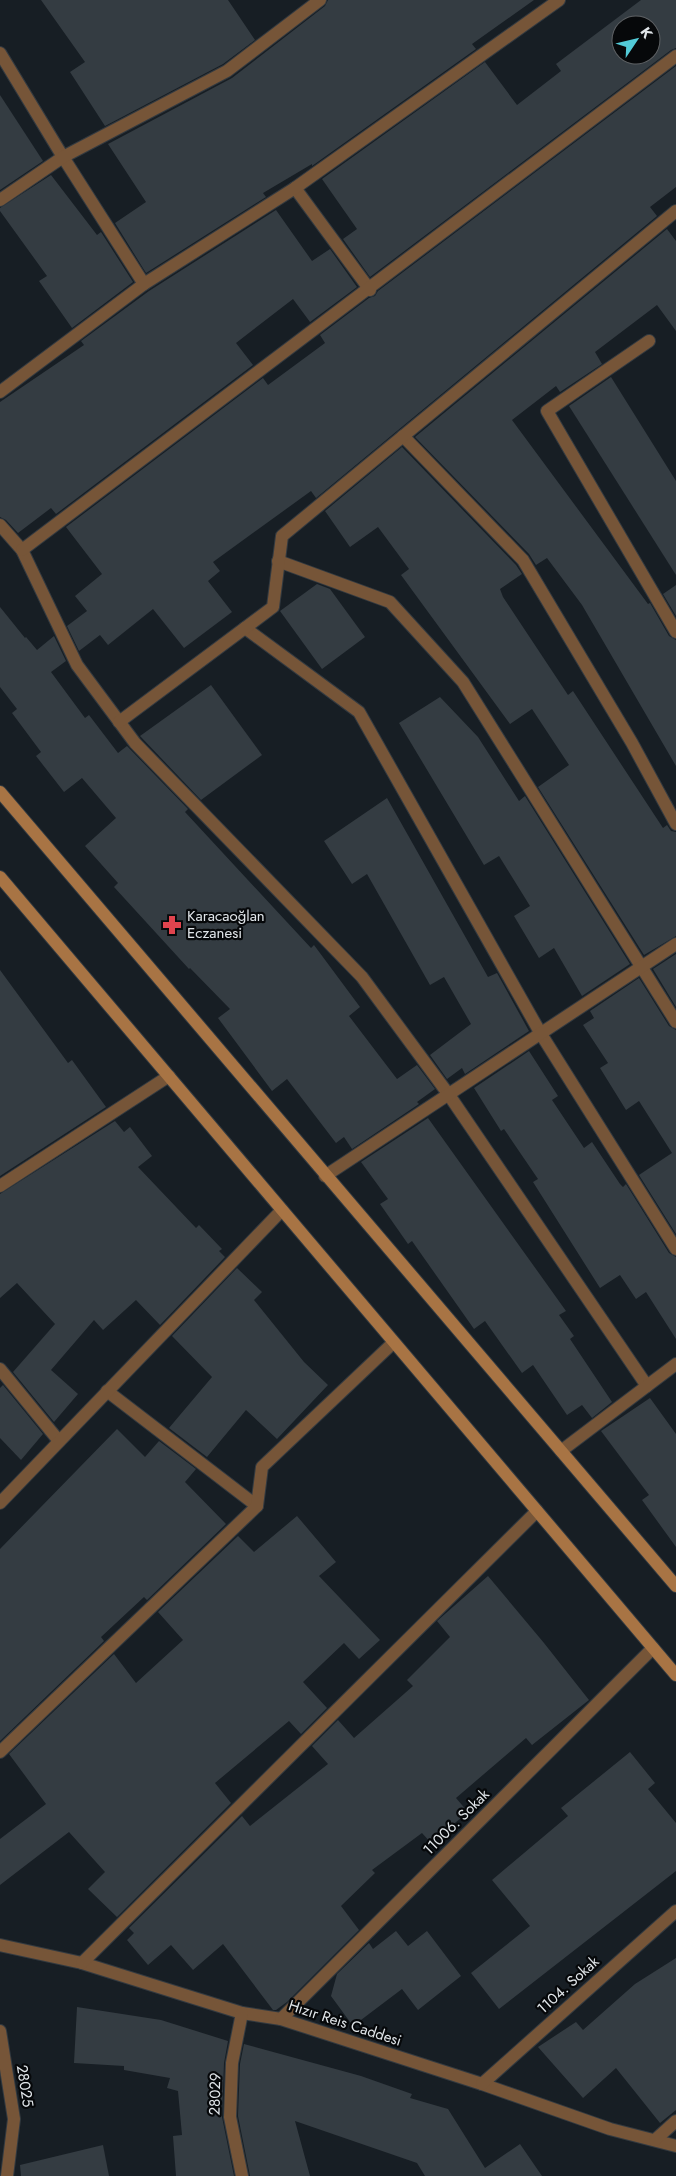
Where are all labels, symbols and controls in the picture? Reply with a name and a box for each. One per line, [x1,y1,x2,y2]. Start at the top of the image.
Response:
north arrow [611,15,661,65]
text: K [636,23,658,42]
place label: Karacaoğlan Eczanesi [187,905,265,944]
pharmacy icon: Karacaoğlan Eczanesi [161,914,183,936]
street label: 11006. Sokak [418,1784,494,1860]
street label: 1104. Sokak [532,1951,604,2019]
street label: Hızır Reis Caddesi [286,1994,404,2052]
street label: 28025 [11,2063,39,2109]
street label: 28029 [204,2072,226,2116]

